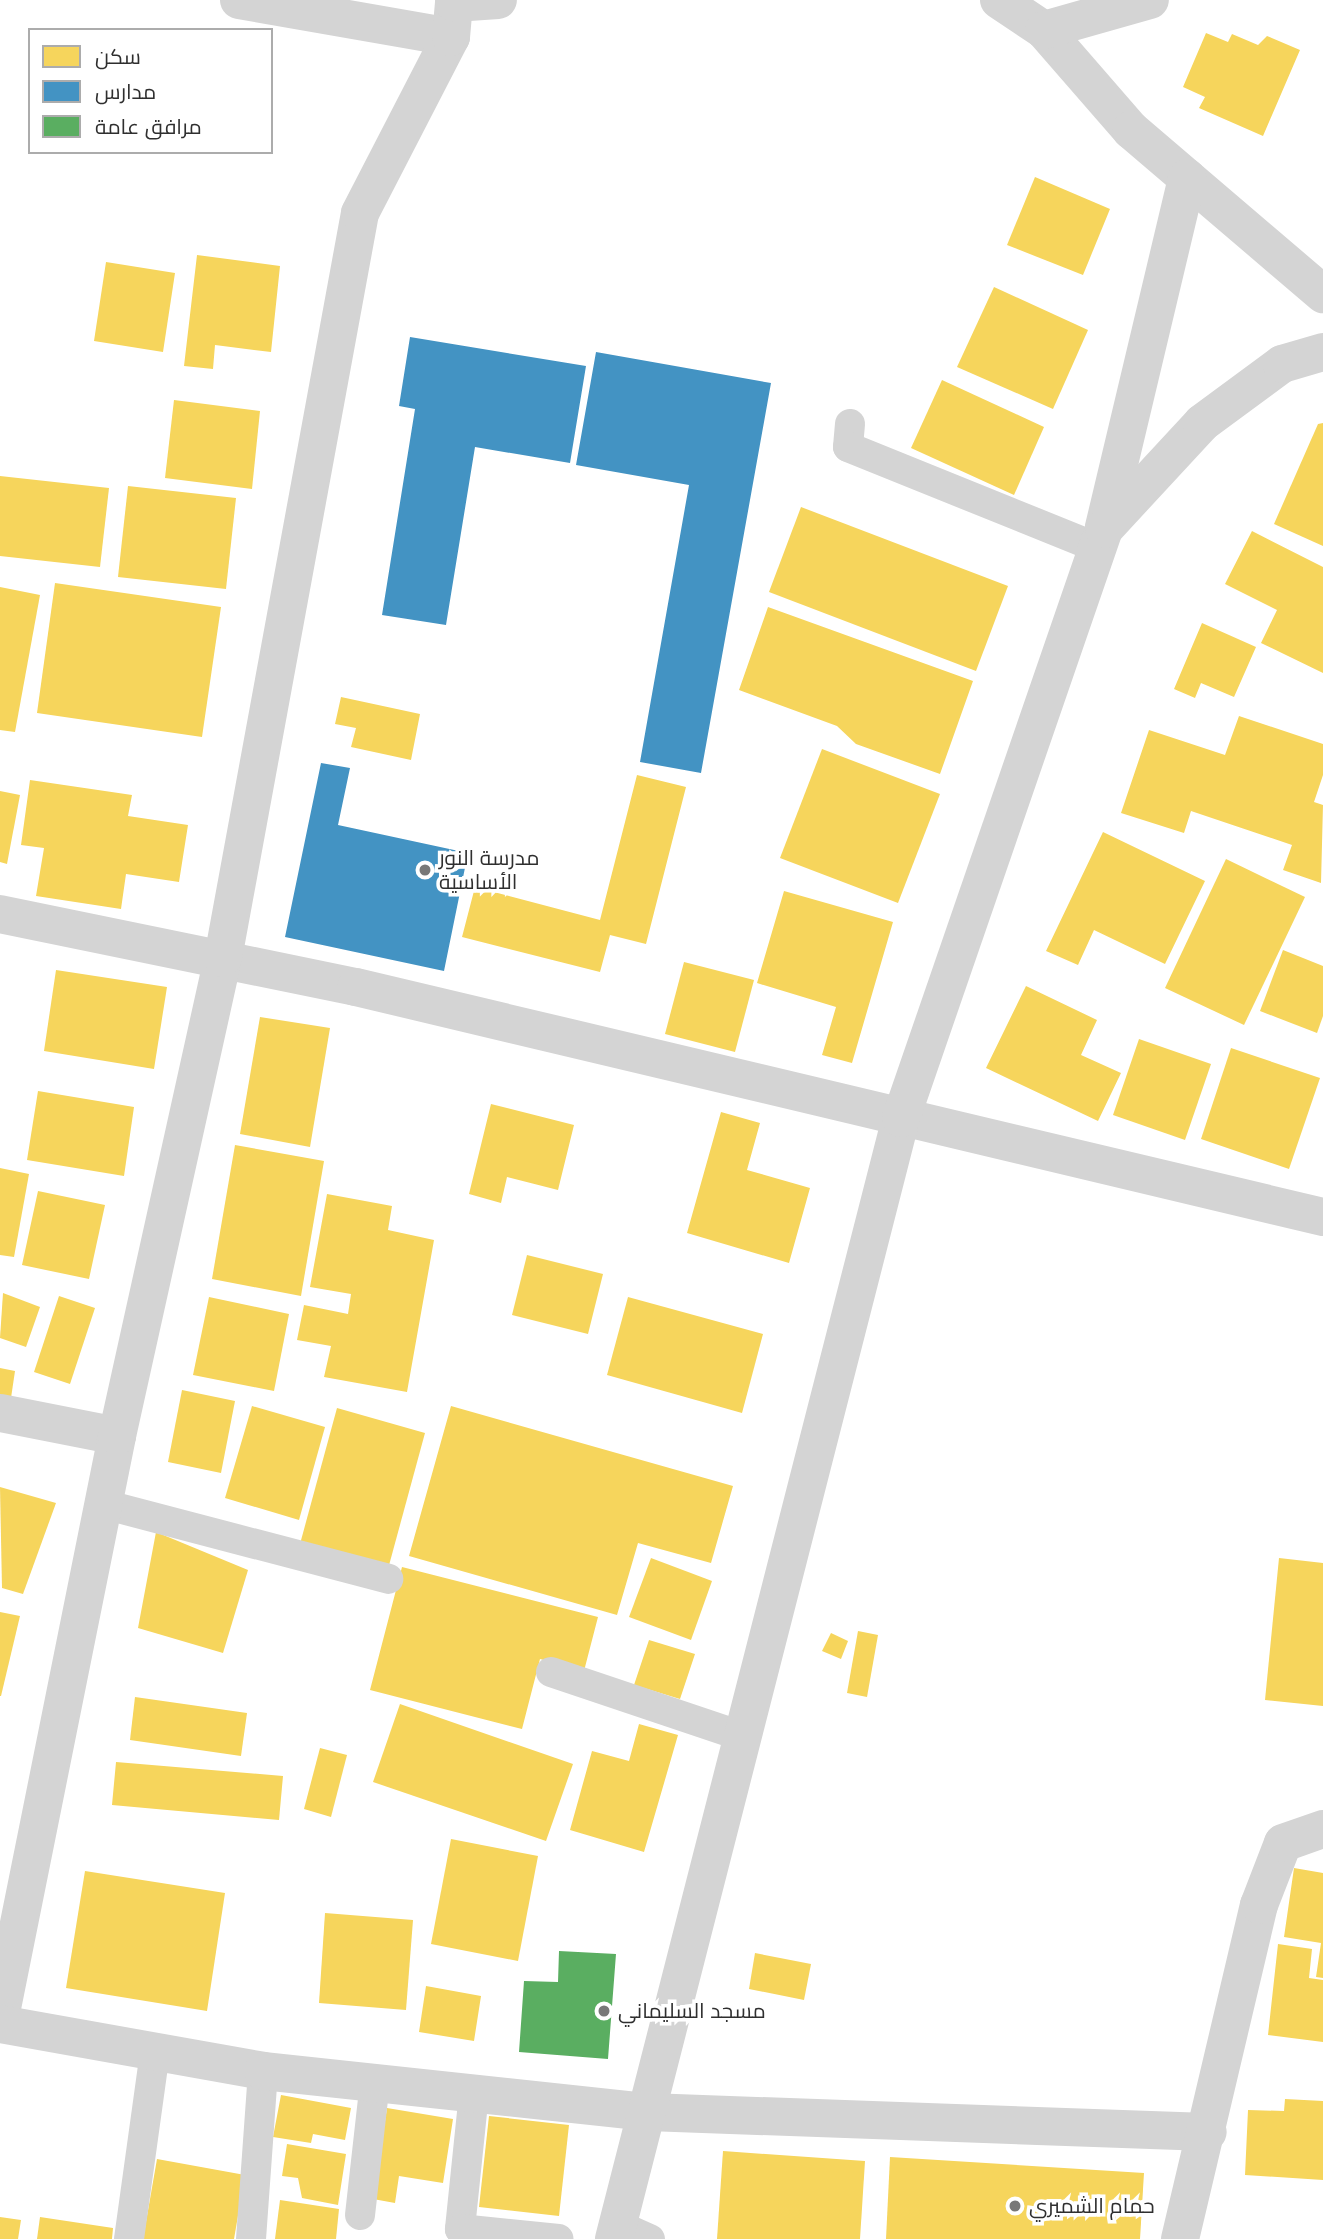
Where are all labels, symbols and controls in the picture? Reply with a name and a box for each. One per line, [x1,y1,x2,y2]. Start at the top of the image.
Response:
legend [28,28,273,154]
text: سكن [95,43,141,71]
text: مدارس [95,78,156,106]
text: مرافق عامة [95,113,202,141]
place label: مدرسة النور الأساسية [439,845,540,895]
marker: مدرسة النور الأساسية [417,862,433,878]
place label: مسجد السليماني [618,1998,766,2024]
marker: مسجد السليماني [596,2003,612,2019]
place label: حمام الشميري [1029,2193,1155,2219]
marker: حمام الشميري [1007,2198,1023,2214]

